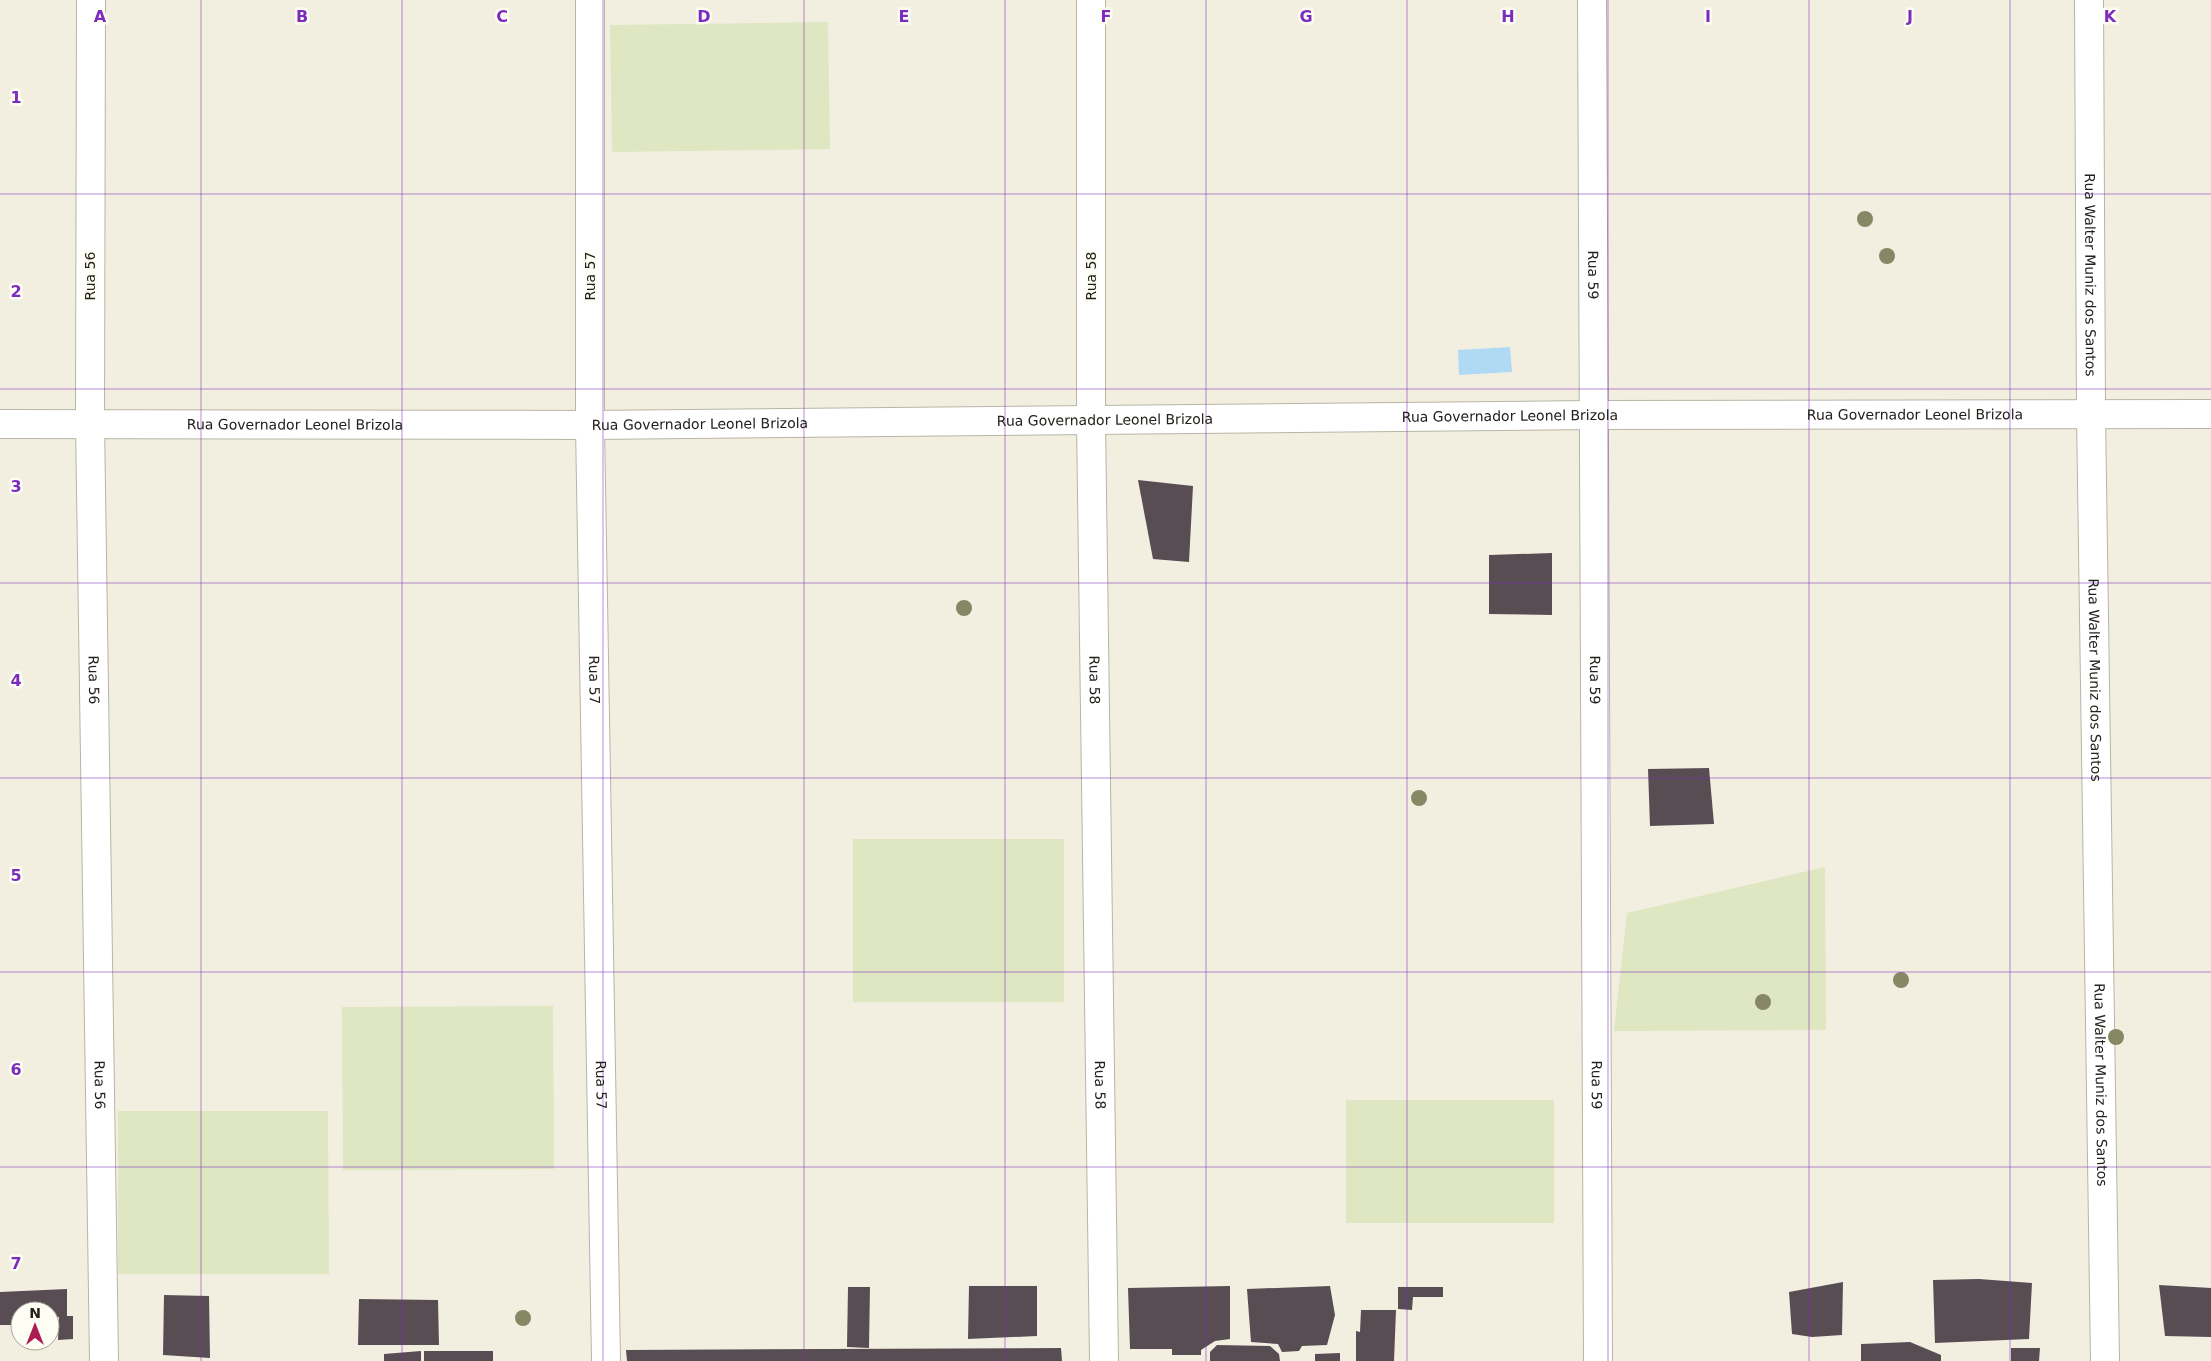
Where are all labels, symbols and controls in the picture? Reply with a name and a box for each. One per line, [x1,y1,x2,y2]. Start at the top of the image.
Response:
text: A [94,7,107,26]
text: B [296,7,308,26]
text: C [496,7,508,26]
text: D [697,7,711,26]
text: E [899,7,909,26]
text: F [1101,7,1111,26]
text: G [1299,7,1313,26]
text: H [1501,7,1515,26]
text: I [1705,7,1711,26]
text: J [1906,7,1913,26]
text: K [2104,7,2117,26]
text: 1 [10,88,22,107]
street label: Rua Walter Muniz dos Santos [2082,173,2099,377]
street label: Rua 59 [1585,251,1601,299]
street label: Rua 56 [82,252,98,300]
street label: Rua 57 [582,252,598,300]
street label: Rua 58 [1083,252,1099,300]
text: 2 [10,282,22,301]
street label: Rua Governador Leonel Brizola [1807,406,2023,423]
street label: Rua Governador Leonel Brizola [1402,407,1618,425]
street label: Rua Governador Leonel Brizola [997,411,1213,429]
street label: Rua Governador Leonel Brizola [592,415,808,433]
street label: Rua Governador Leonel Brizola [187,416,403,433]
text: 3 [10,477,22,496]
street label: Rua Walter Muniz dos Santos [2085,578,2104,782]
street label: Rua 56 [85,655,102,705]
street label: Rua 57 [586,655,603,705]
street label: Rua 58 [1086,655,1103,705]
street label: Rua 59 [1587,656,1603,704]
text: 4 [10,671,22,690]
text: 5 [10,866,22,885]
street label: Rua Walter Muniz dos Santos [2091,983,2110,1187]
text: 6 [10,1060,22,1079]
street label: Rua 56 [92,1060,108,1110]
street label: Rua 57 [593,1060,610,1109]
street label: Rua 58 [1092,1060,1109,1109]
street label: Rua 59 [1589,1061,1605,1109]
text: 7 [10,1254,22,1273]
north arrow [10,1301,60,1351]
text: N [29,1305,41,1321]

